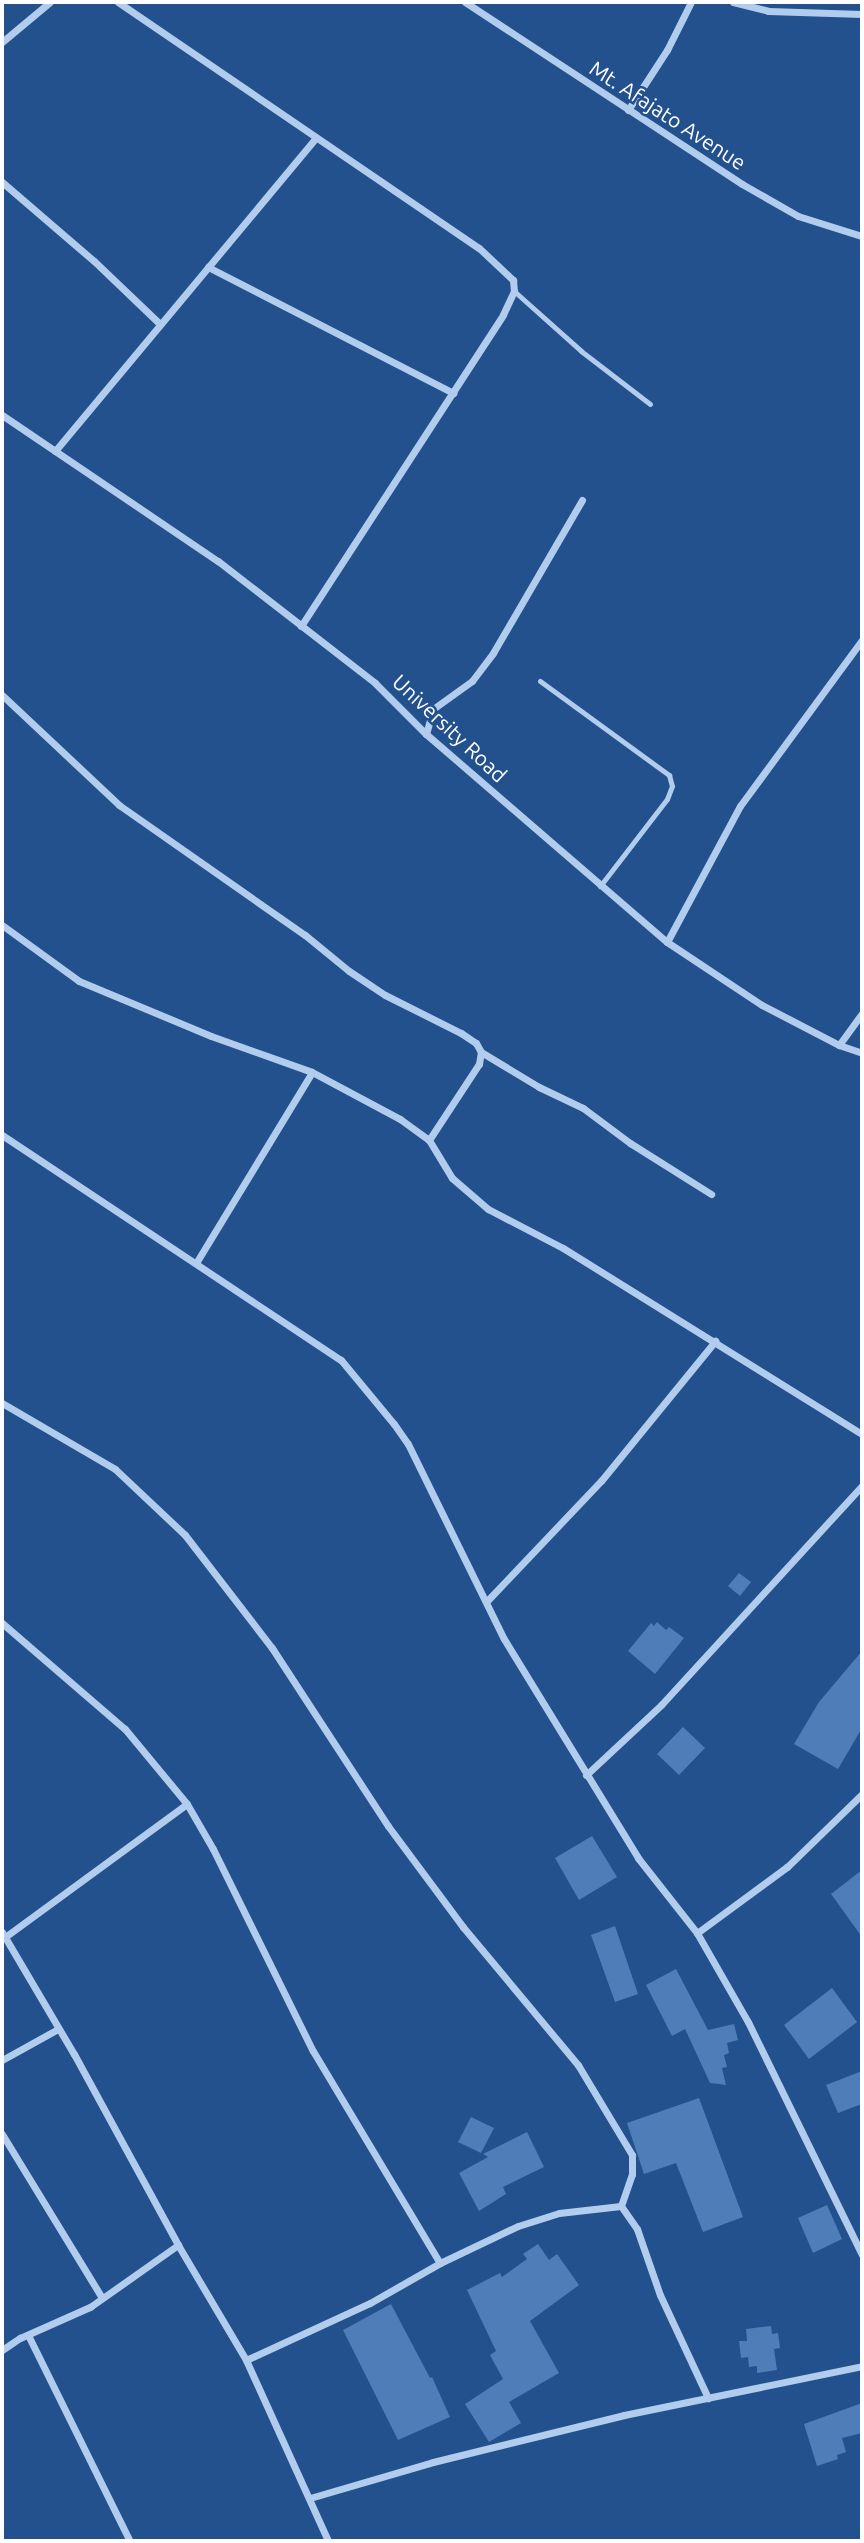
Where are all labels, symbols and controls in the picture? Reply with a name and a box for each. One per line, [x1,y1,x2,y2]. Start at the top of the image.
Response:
street label: Mt. Afajato Avenue [585,55,751,175]
street label: University Road [388,669,512,787]

